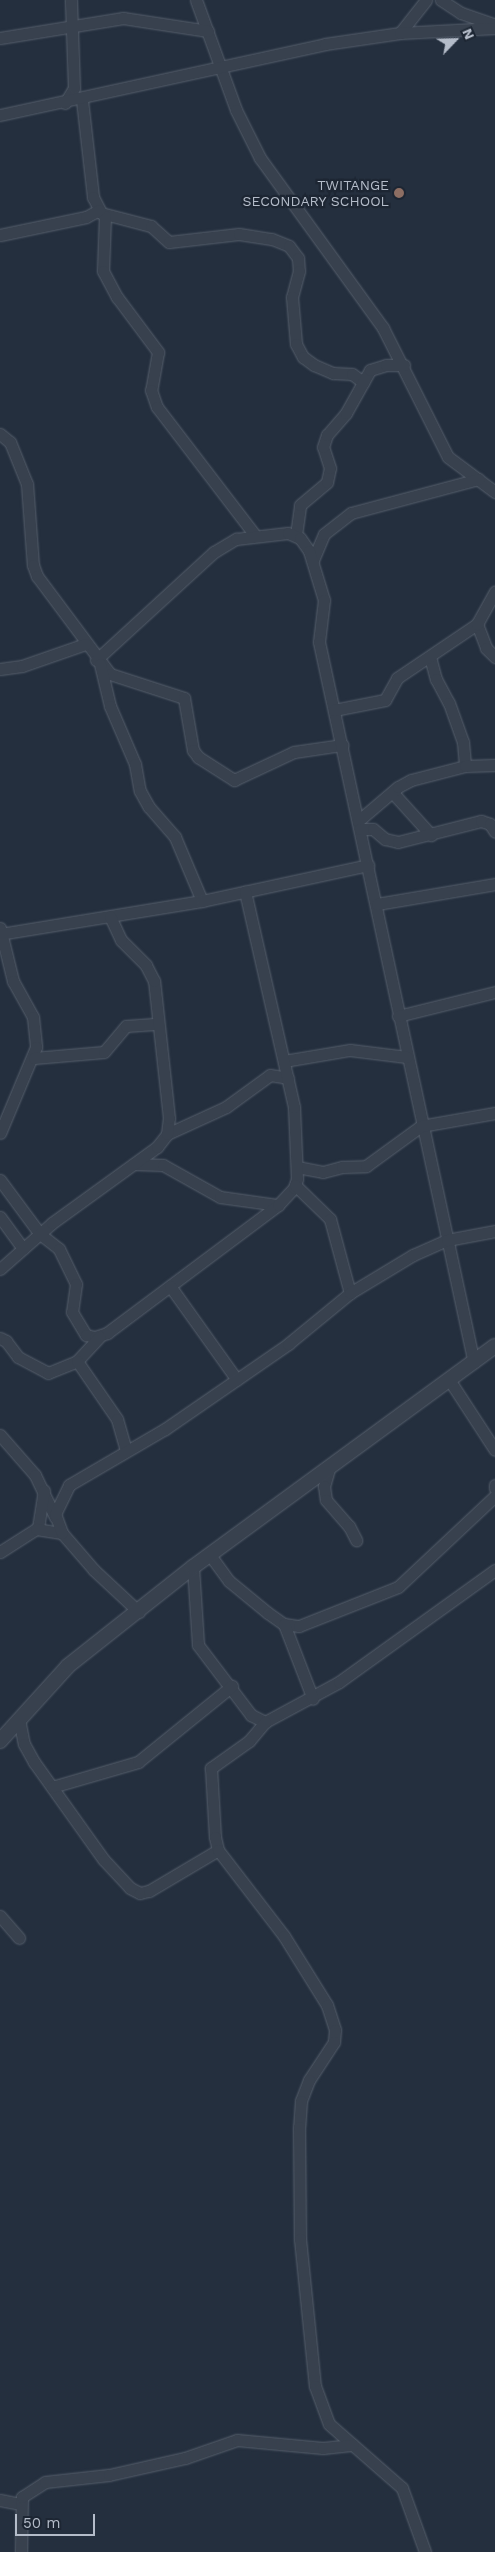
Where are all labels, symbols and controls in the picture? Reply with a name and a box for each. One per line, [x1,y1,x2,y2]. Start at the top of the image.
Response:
north arrow [430,15,480,65]
text: N [459,26,478,42]
place label: TWITANGE SECONDARY SCHOOL [242,177,389,210]
marker: TWITANGE SECONDARY SCHOOL [393,187,405,199]
scale bar [18,2504,98,2536]
text: 50 m [23,2514,60,2532]

